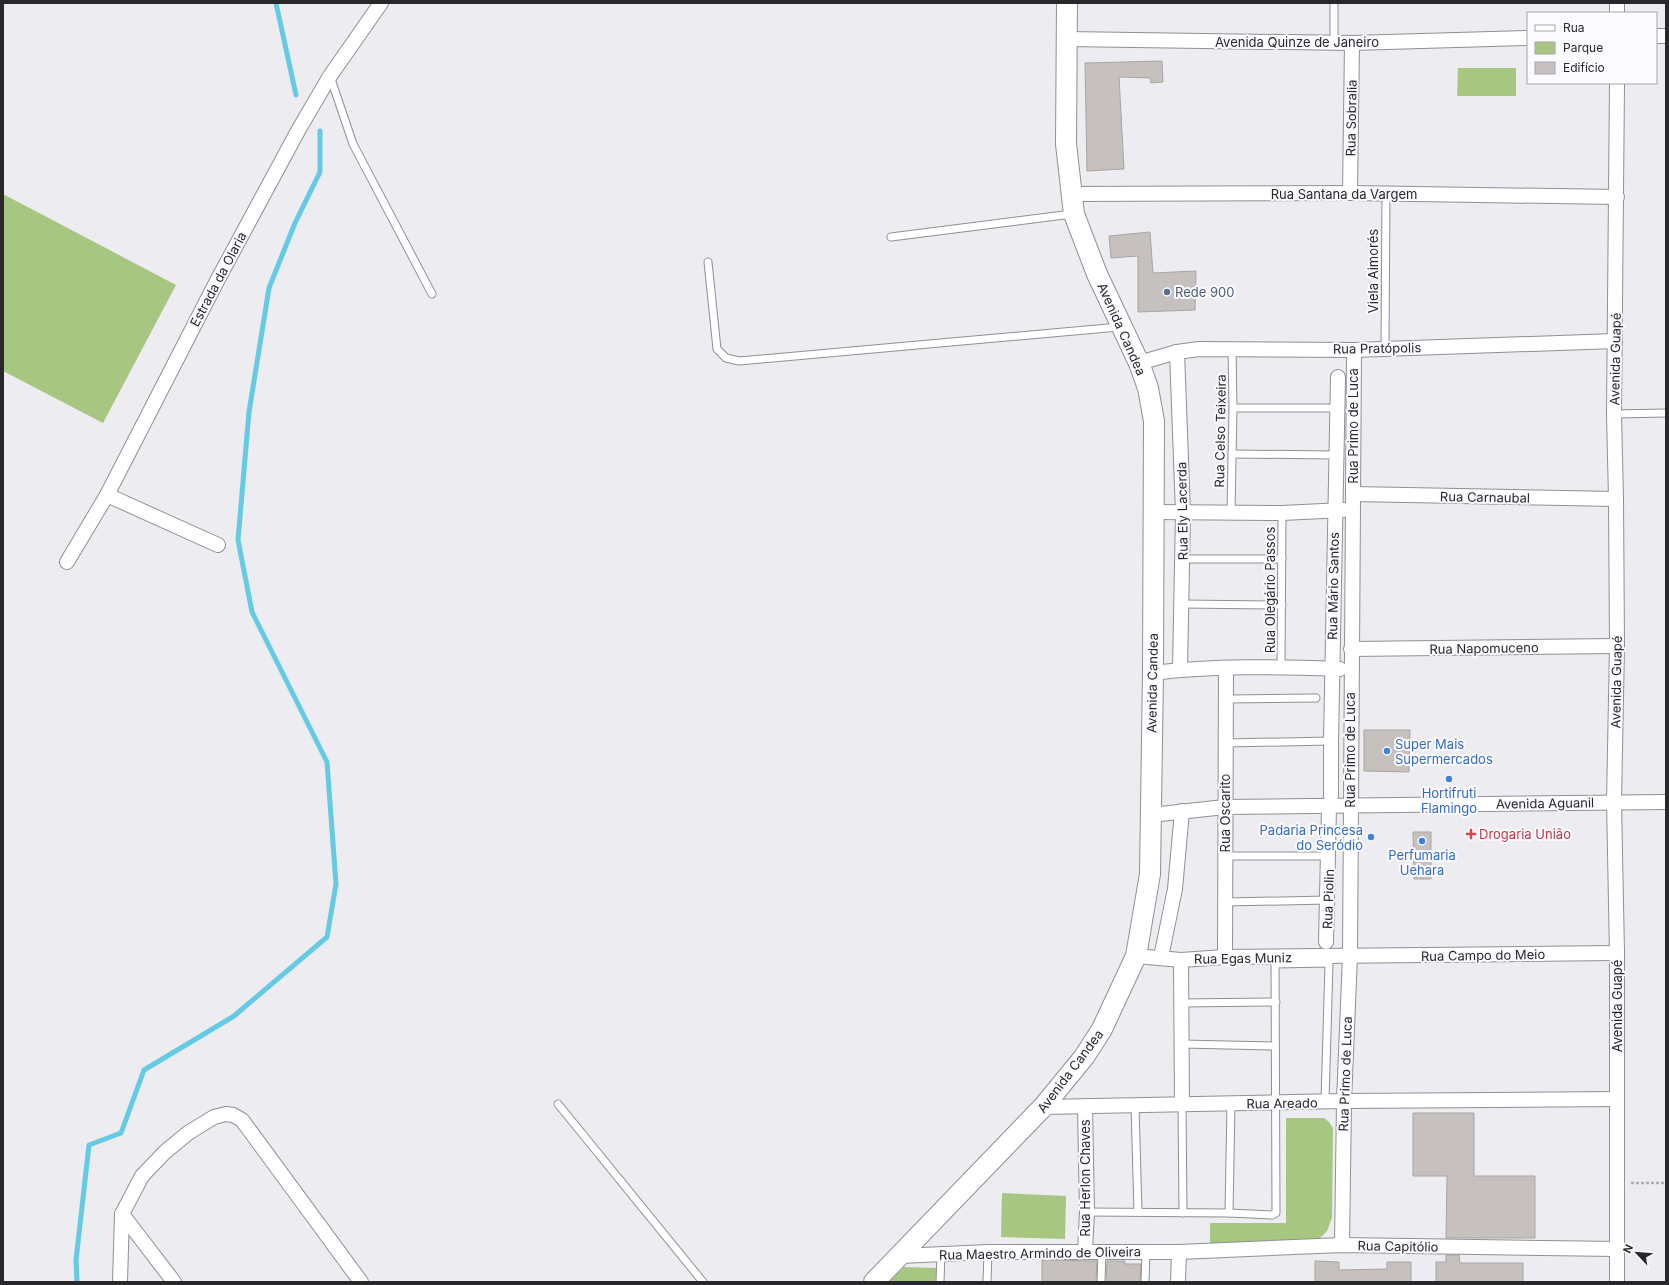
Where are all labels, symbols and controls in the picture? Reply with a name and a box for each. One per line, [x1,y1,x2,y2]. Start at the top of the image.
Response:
legend [1527,12,1657,84]
text: Rua [1563,20,1585,35]
street label: Avenida Quinze de Janeiro [1215,34,1379,50]
text: Parque [1563,40,1603,55]
text: Edifício [1563,60,1605,75]
street label: Rua Sobralia [1342,79,1360,157]
street label: Rua Santana da Vargem [1271,186,1417,202]
street label: Estrada da Olaria [186,229,250,329]
street label: Viela Aimorés [1365,229,1381,313]
street label: Avenida Candea [1094,280,1150,378]
place label: Rede 900 [1175,284,1234,300]
marker: Rede 900 [1162,287,1172,297]
street label: Avenida Guapé [1606,313,1624,405]
street label: Rua Pratópolis [1333,339,1421,357]
street label: Rua Primo de Luca [1345,368,1361,484]
street label: Rua Celso Teixeira [1211,374,1229,488]
street label: Rua Ely Lacerda [1173,462,1191,560]
street label: Rua Carnaubal [1440,488,1530,506]
street label: Rua Olegário Passos [1262,527,1278,653]
street label: Rua Mário Santos [1324,532,1342,640]
street label: Avenida Candea [1143,633,1161,733]
street label: Avenida Guapé [1607,636,1625,728]
street label: Rua Napomuceno [1429,639,1539,657]
street label: Rua Primo de Luca [1342,692,1358,808]
place label: Super Mais Supermercados [1395,736,1493,767]
marker: Super Mais Supermercados [1382,746,1392,756]
street label: Rua Oscarito [1217,773,1233,852]
marker: Hortifruti Flamingo [1444,774,1454,784]
place label: Hortifruti Flamingo [1421,785,1477,816]
street label: Avenida Aguanil [1496,794,1594,812]
place label: Padaria Princesa do Seródio [1260,822,1363,853]
place label: Drogaria União [1479,826,1571,842]
marker: Drogaria União [1466,829,1476,839]
marker: Padaria Princesa do Seródio [1366,832,1376,842]
marker: Perfumaria Uehara [1417,836,1427,846]
place label: Perfumaria Uehara [1388,847,1456,878]
street label: Rua Piolin [1319,869,1337,929]
street label: Rua Campo do Meio [1421,946,1545,964]
street label: Rua Egas Muniz [1194,949,1292,967]
street label: Avenida Guapé [1609,960,1625,1052]
street label: Rua Primo de Luca [1335,1016,1355,1132]
street label: Avenida Candea [1034,1026,1106,1116]
street label: Rua Areado [1246,1094,1318,1112]
street label: Rua Herlon Chaves [1077,1119,1093,1237]
north arrow [1617,1233,1657,1273]
street label: Rua Capitólio [1357,1237,1439,1255]
text: N [1620,1242,1636,1255]
street label: Rua Maestro Armindo de Oliveira [939,1243,1141,1263]

